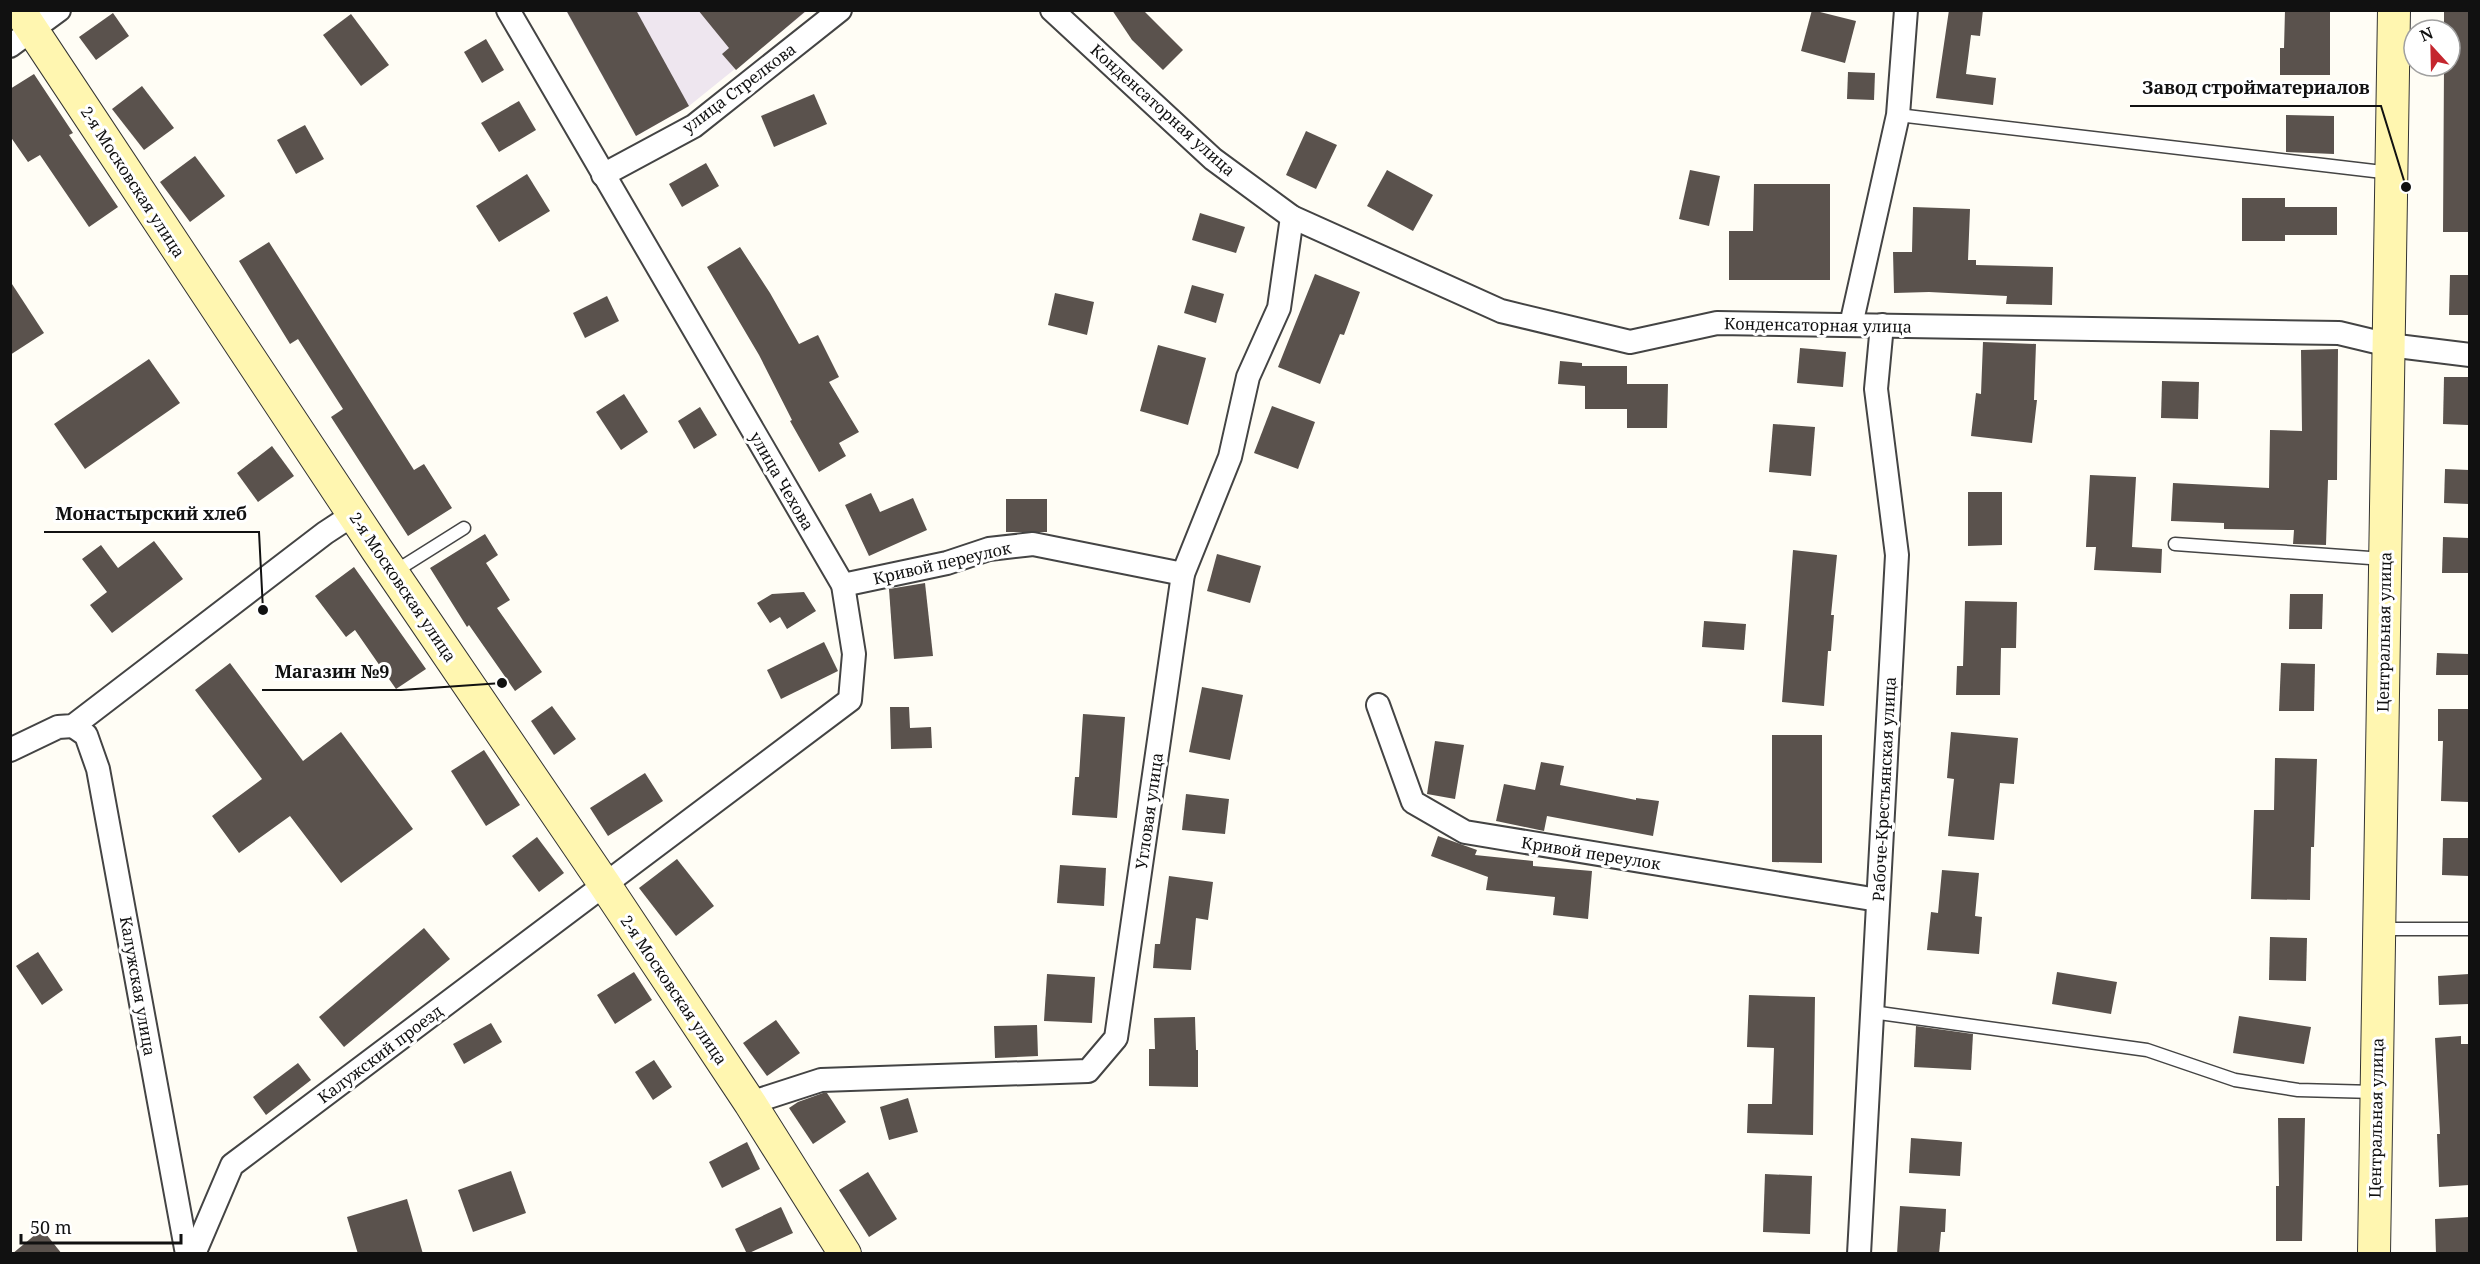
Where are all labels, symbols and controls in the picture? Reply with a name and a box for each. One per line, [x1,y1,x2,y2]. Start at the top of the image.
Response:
north arrow [2402,18,2462,78]
text: N [2416,21,2437,47]
street label: улица Стрелкова [678,38,800,138]
street label: Конденсаторная улица [1086,39,1240,181]
callout: Завод стройматериалов [2130,70,2381,106]
text: Завод стройматериалов [2142,75,2370,99]
street label: 2-я Московская улица [76,102,190,262]
street label: Конденсаторная улица [1724,312,1912,338]
street label: улица Чехова [745,428,819,534]
callout: Монастырский хлеб [44,496,259,532]
text: Монастырский хлеб [55,501,247,525]
street label: 2-я Московская улица [345,508,461,666]
street label: Кривой переулок [871,536,1014,590]
street label: Центральная улица [2372,552,2396,712]
callout: Магазин №9 [262,654,401,690]
text: Магазин №9 [275,659,389,683]
street label: Рабоче-Крестьянская улица [1867,676,1901,902]
street label: Угловая улица [1130,751,1168,871]
street label: Кривой переулок [1520,831,1663,875]
street label: 2-я Московская улица [616,911,732,1069]
street label: Калужская улица [115,915,161,1057]
street label: Калужский проезд [313,1000,447,1108]
street label: Центральная улица [2364,1038,2388,1198]
scale bar [21,1207,182,1245]
text: 50 m [30,1215,72,1239]

